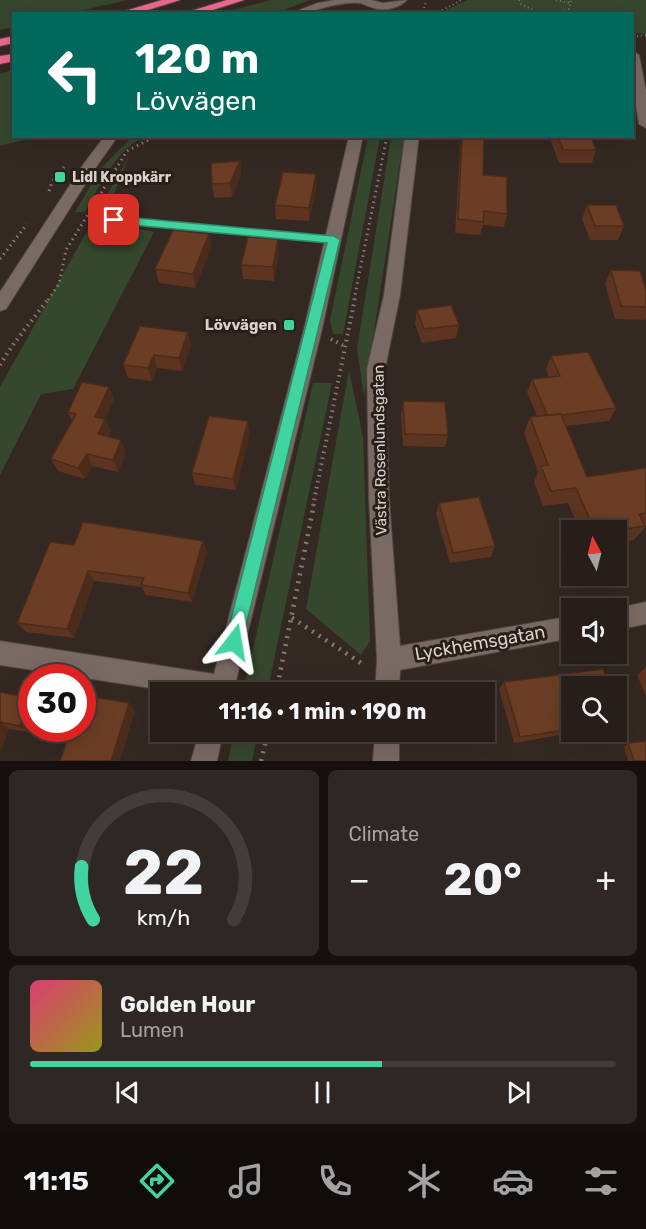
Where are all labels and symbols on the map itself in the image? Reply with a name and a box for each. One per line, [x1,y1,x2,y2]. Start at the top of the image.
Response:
place label: Lidl Kroppkärr [72,169,172,186]
marker: Lidl Kroppkärr [53,170,67,184]
pin [88,194,139,245]
place label: Lövvägen [205,316,277,334]
marker: Lövvägen [282,318,296,332]
street label: Västra Rosenlundsgatan [370,365,390,535]
north arrow [561,520,627,586]
position arrow [202,610,266,674]
street label: Lyckhemsgatan [413,621,547,665]
speed limit sign: 30 [18,664,96,742]

